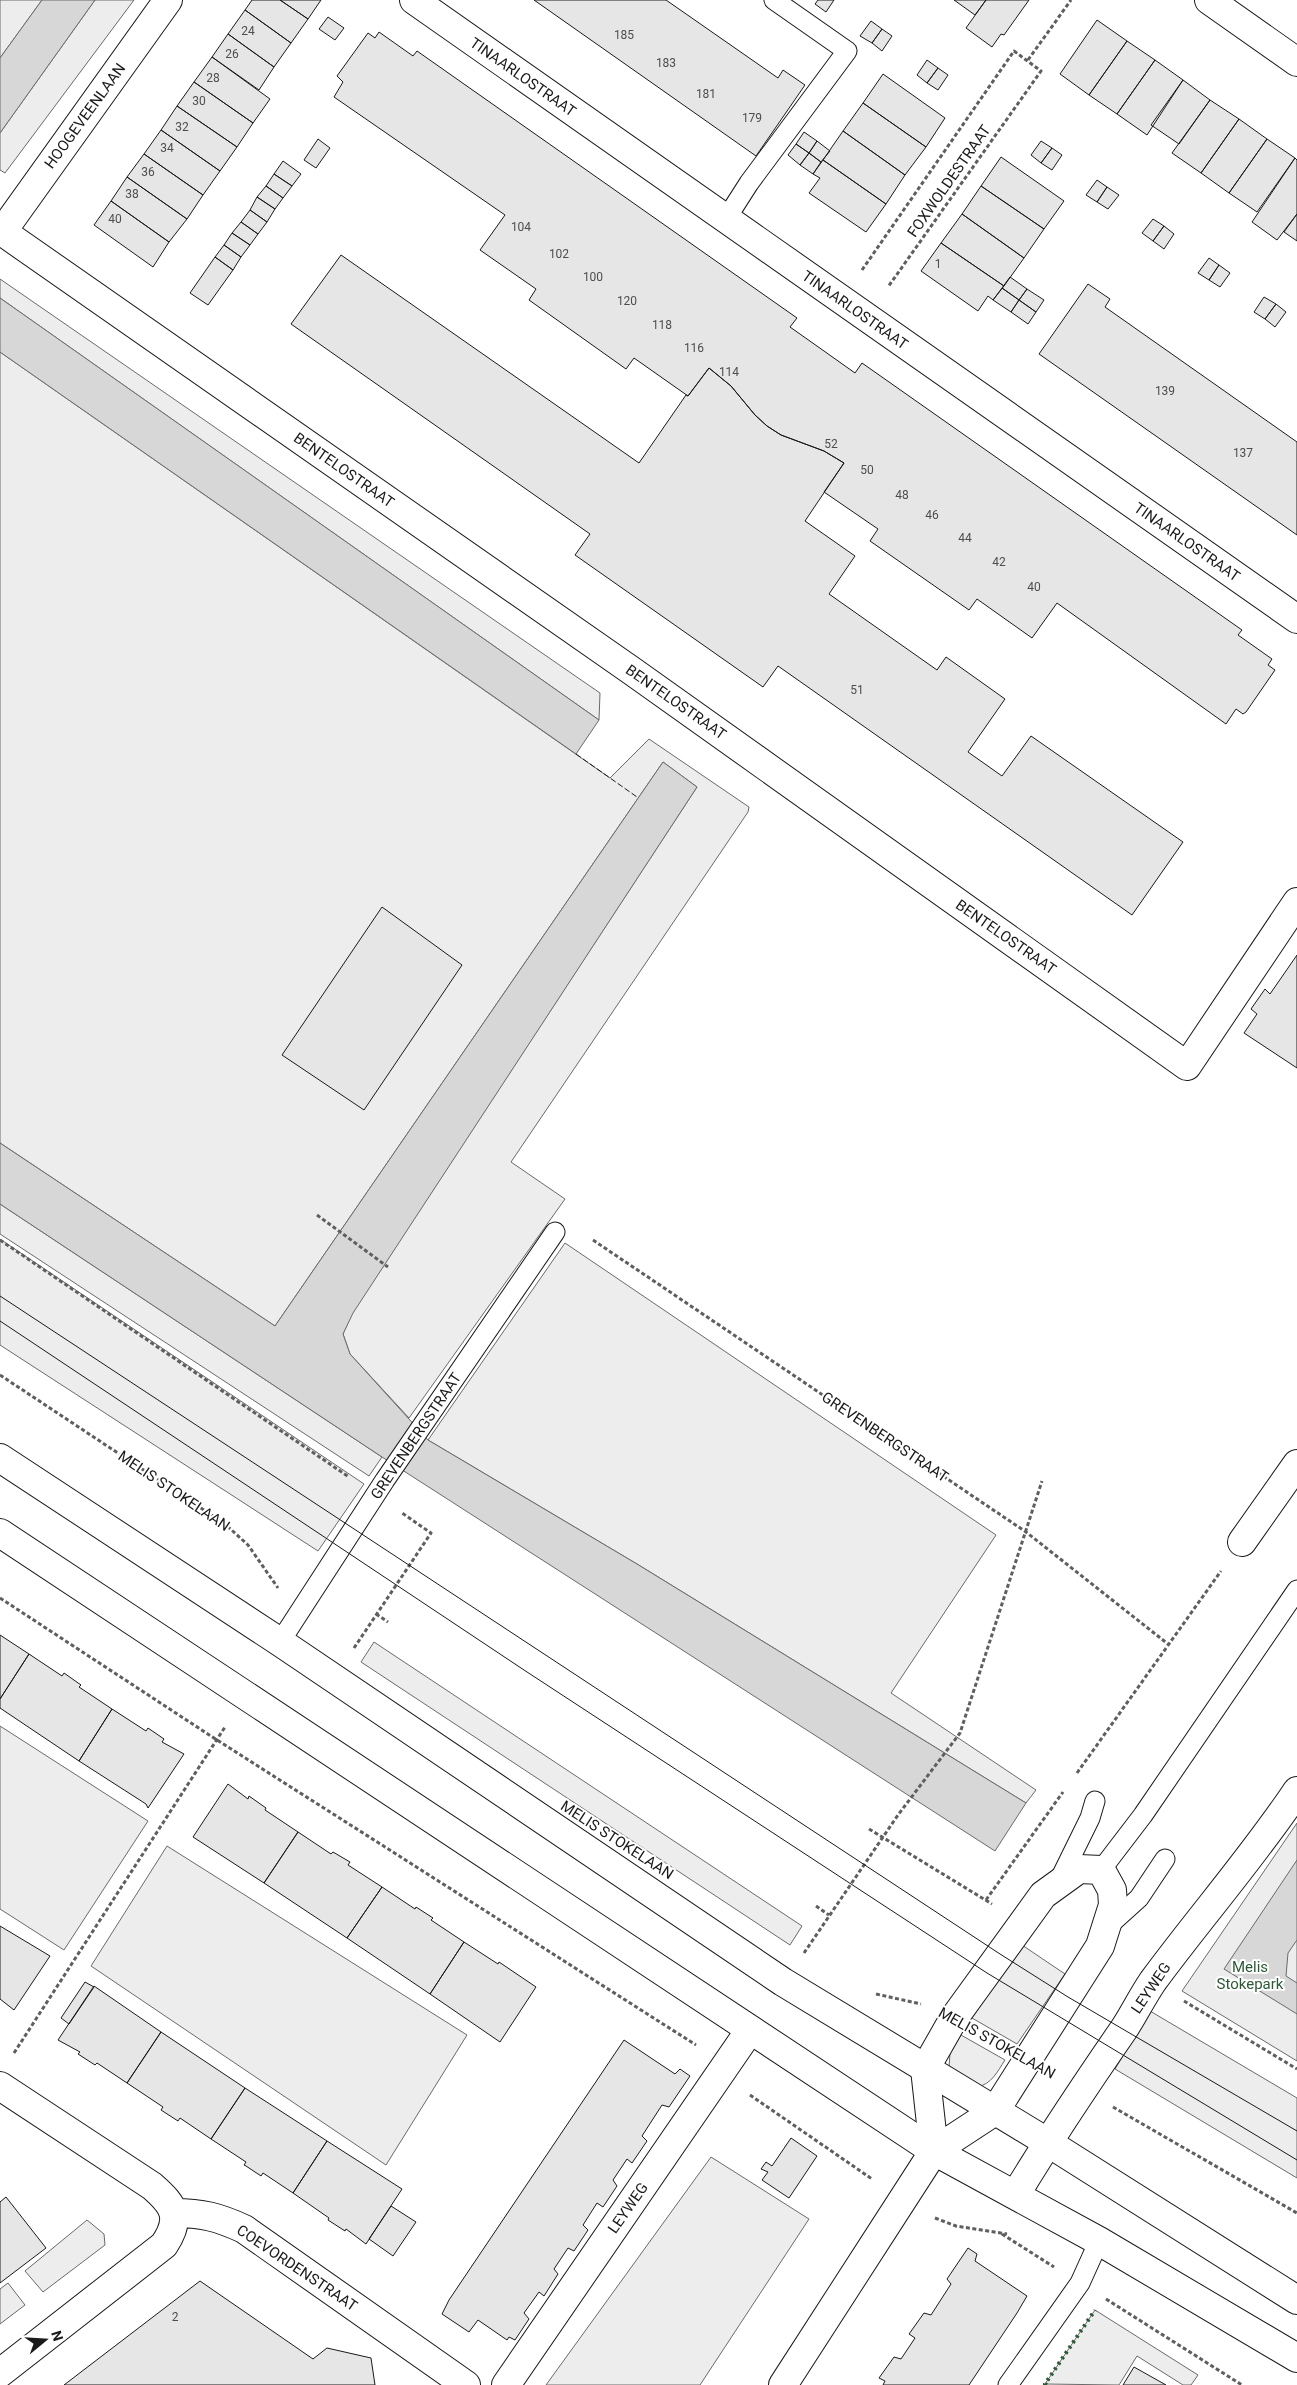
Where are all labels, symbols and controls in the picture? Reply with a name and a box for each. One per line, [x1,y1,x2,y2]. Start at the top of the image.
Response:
house number: 24 [241,24,255,38]
house number: 185 [614,28,634,42]
street label: TINAARLOSTRAAT [467,34,580,120]
house number: 26 [225,47,239,61]
house number: 183 [656,56,676,70]
street label: HOOGEVEENLAAN [41,60,129,172]
house number: 28 [206,71,220,85]
house number: 181 [696,87,716,101]
house number: 30 [192,94,206,108]
house number: 179 [742,111,762,125]
house number: 32 [175,120,189,134]
street label: FOXWOLDESTRAAT [904,121,994,240]
house number: 34 [160,141,174,155]
house number: 36 [141,165,155,179]
house number: 38 [125,187,139,201]
house number: 40 [108,212,122,226]
house number: 104 [511,220,531,234]
house number: 102 [549,247,569,261]
house number: 1 [935,257,941,271]
street label: TINAARLOSTRAAT [799,267,912,353]
house number: 100 [583,270,603,284]
house number: 120 [617,294,637,308]
house number: 118 [652,318,672,332]
house number: 116 [684,341,704,355]
house number: 114 [719,365,739,379]
house number: 139 [1155,384,1175,398]
street label: BENTELOSTRAAT [290,429,398,511]
house number: 52 [824,437,838,451]
house number: 137 [1233,446,1253,460]
house number: 50 [860,463,874,477]
house number: 48 [895,488,909,502]
street label: TINAARLOSTRAAT [1131,499,1244,585]
house number: 46 [925,508,939,522]
house number: 44 [958,531,972,545]
house number: 42 [992,555,1006,569]
house number: 40 [1027,580,1041,594]
street label: BENTELOSTRAAT [622,661,730,743]
house number: 51 [850,683,864,697]
street label: BENTELOSTRAAT [952,896,1060,978]
street label: GREVENBERGSTRAAT [367,1369,465,1503]
street label: GREVENBERGSTRAAT [818,1388,952,1486]
street label: MELIS STOKELAAN [115,1447,233,1535]
street label: MELIS STOKELAAN [557,1797,677,1883]
park label: Melis Stokepark [1217,1958,1284,1993]
street label: LEYWEG [1127,1959,1175,2017]
street label: MELIS STOKELAAN [935,2003,1059,2083]
street label: LEYWEG [604,2179,652,2237]
street label: COEVORDENSTRAAT [233,2221,361,2315]
house number: 2 [172,2310,179,2324]
north arrow [20,2315,70,2365]
text: N [48,2329,67,2343]

